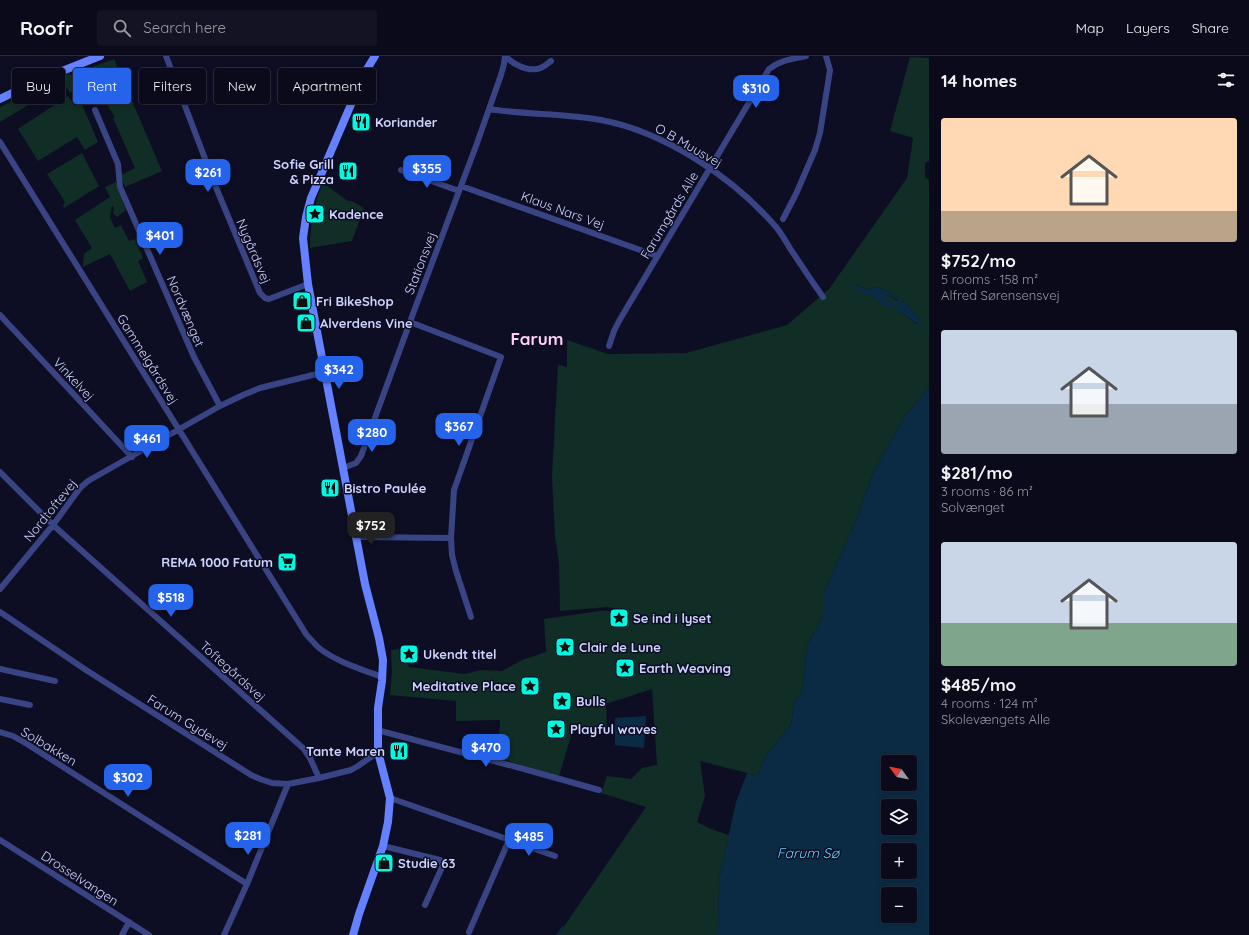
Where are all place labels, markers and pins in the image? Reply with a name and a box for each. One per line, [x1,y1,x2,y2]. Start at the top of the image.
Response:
pin: $310 [732,75,780,109]
restaurant icon: Koriander [350,111,372,133]
place label: Koriander [375,114,438,130]
pin: $355 [403,155,451,189]
place label: Sofie Grill & Pizza [273,156,334,187]
pin: $261 [184,159,232,193]
restaurant icon: Sofie Grill & Pizza [337,160,359,182]
place icon: Kadence [304,203,326,225]
place label: Kadence [329,206,384,222]
pin: $401 [136,222,184,256]
shop icon: Fri BikeShop [291,290,313,312]
place label: Fri BikeShop [316,293,394,309]
shop icon: Alverdens Vine [295,312,317,334]
place label: Alverdens Vine [320,315,413,331]
pin: $342 [315,356,363,390]
pin: $367 [435,413,483,447]
pin: $280 [348,419,396,453]
pin: $461 [123,425,171,459]
restaurant icon: Bistro Paulée [319,477,341,499]
place label: Bistro Paulée [344,480,427,496]
pin: $752 [347,512,395,546]
supermarket icon: REMA 1000 Fatum [276,551,298,573]
place label: REMA 1000 Fatum [161,554,273,570]
pin: $518 [147,584,195,618]
place icon: Se ind i lyset [608,607,630,629]
place label: Se ind i lyset [633,610,711,626]
place icon: Clair de Lune [554,636,576,658]
place label: Clair de Lune [579,639,661,655]
place icon: Ukendt titel [398,643,420,665]
place label: Ukendt titel [423,646,497,662]
place icon: Earth Weaving [614,657,636,679]
place label: Earth Weaving [639,660,731,676]
place icon: Meditative Place [519,675,541,697]
place label: Meditative Place [412,678,516,694]
place icon: Bulls [551,690,573,712]
place label: Bulls [576,693,605,709]
place icon: Playful waves [545,718,567,740]
place label: Playful waves [570,721,657,737]
pin: $470 [462,734,510,768]
restaurant icon: Tante Maren [388,740,410,762]
place label: Tante Maren [306,743,385,759]
pin: $302 [104,764,152,798]
pin: $281 [224,822,272,856]
pin: $485 [505,823,553,857]
shop icon: Studie 63 [373,852,395,874]
place label: Studie 63 [398,855,455,871]

